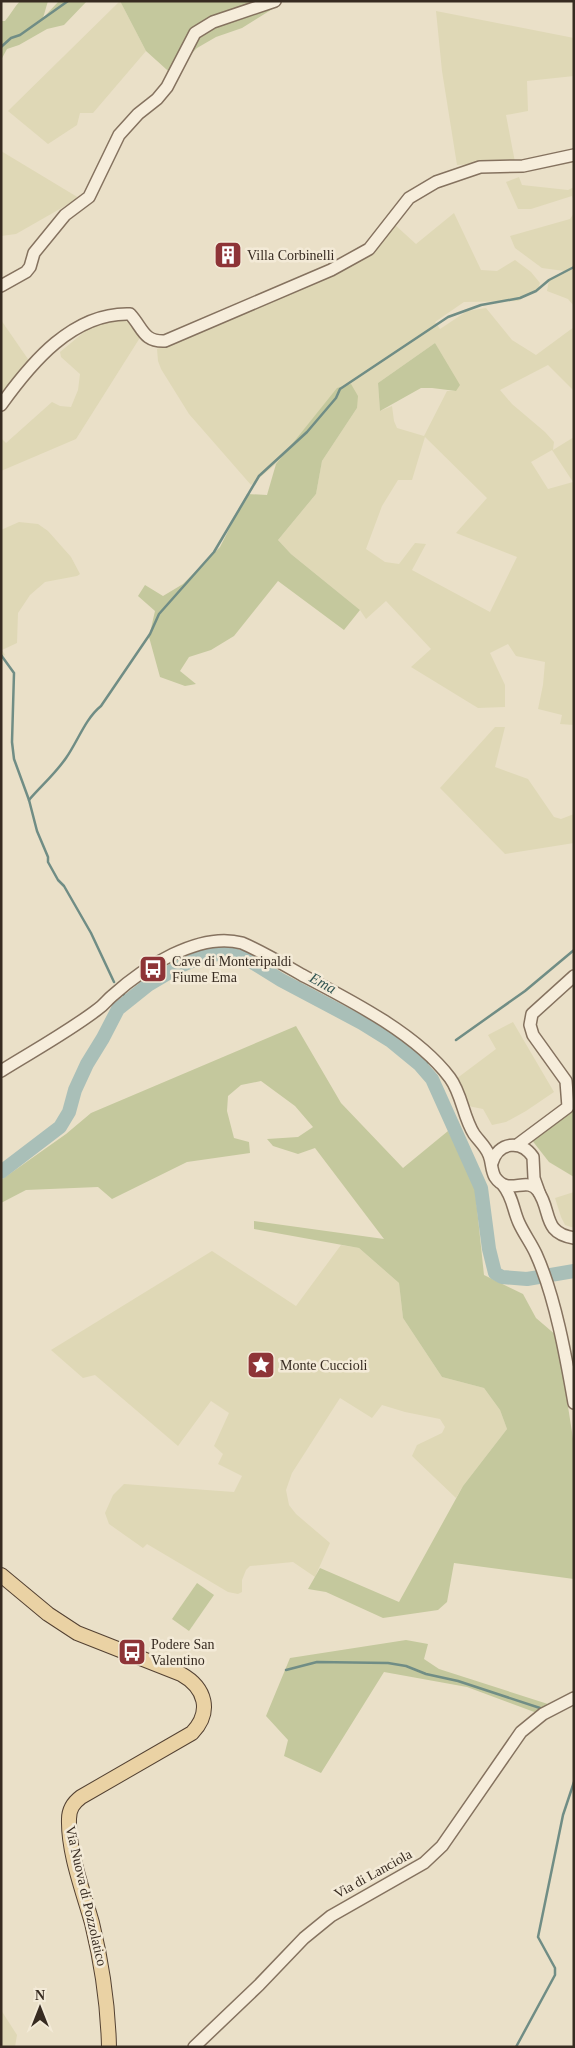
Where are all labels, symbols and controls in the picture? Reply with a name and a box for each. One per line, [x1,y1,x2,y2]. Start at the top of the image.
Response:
building icon: Villa Corbinelli [213,240,243,270]
place label: Villa Corbinelli [247,248,335,263]
bus stop icon: Cave di Monteripaldi Fiume Ema [138,954,168,984]
place label: Cave di Monteripaldi Fiume Ema [172,954,292,985]
water label: Ema [306,969,339,997]
place icon: Monte Cuccioli [246,1350,276,1380]
place label: Monte Cuccioli [280,1358,368,1373]
bus stop icon: Podere San Valentino [117,1637,147,1667]
place label: Podere San Valentino [151,1637,214,1668]
street label: Via Nuova di Pozzolatico [63,1824,109,1968]
street label: Via di Lanciola [332,1846,415,1901]
north arrow [15,1983,65,2033]
text: N [35,1988,45,2003]

